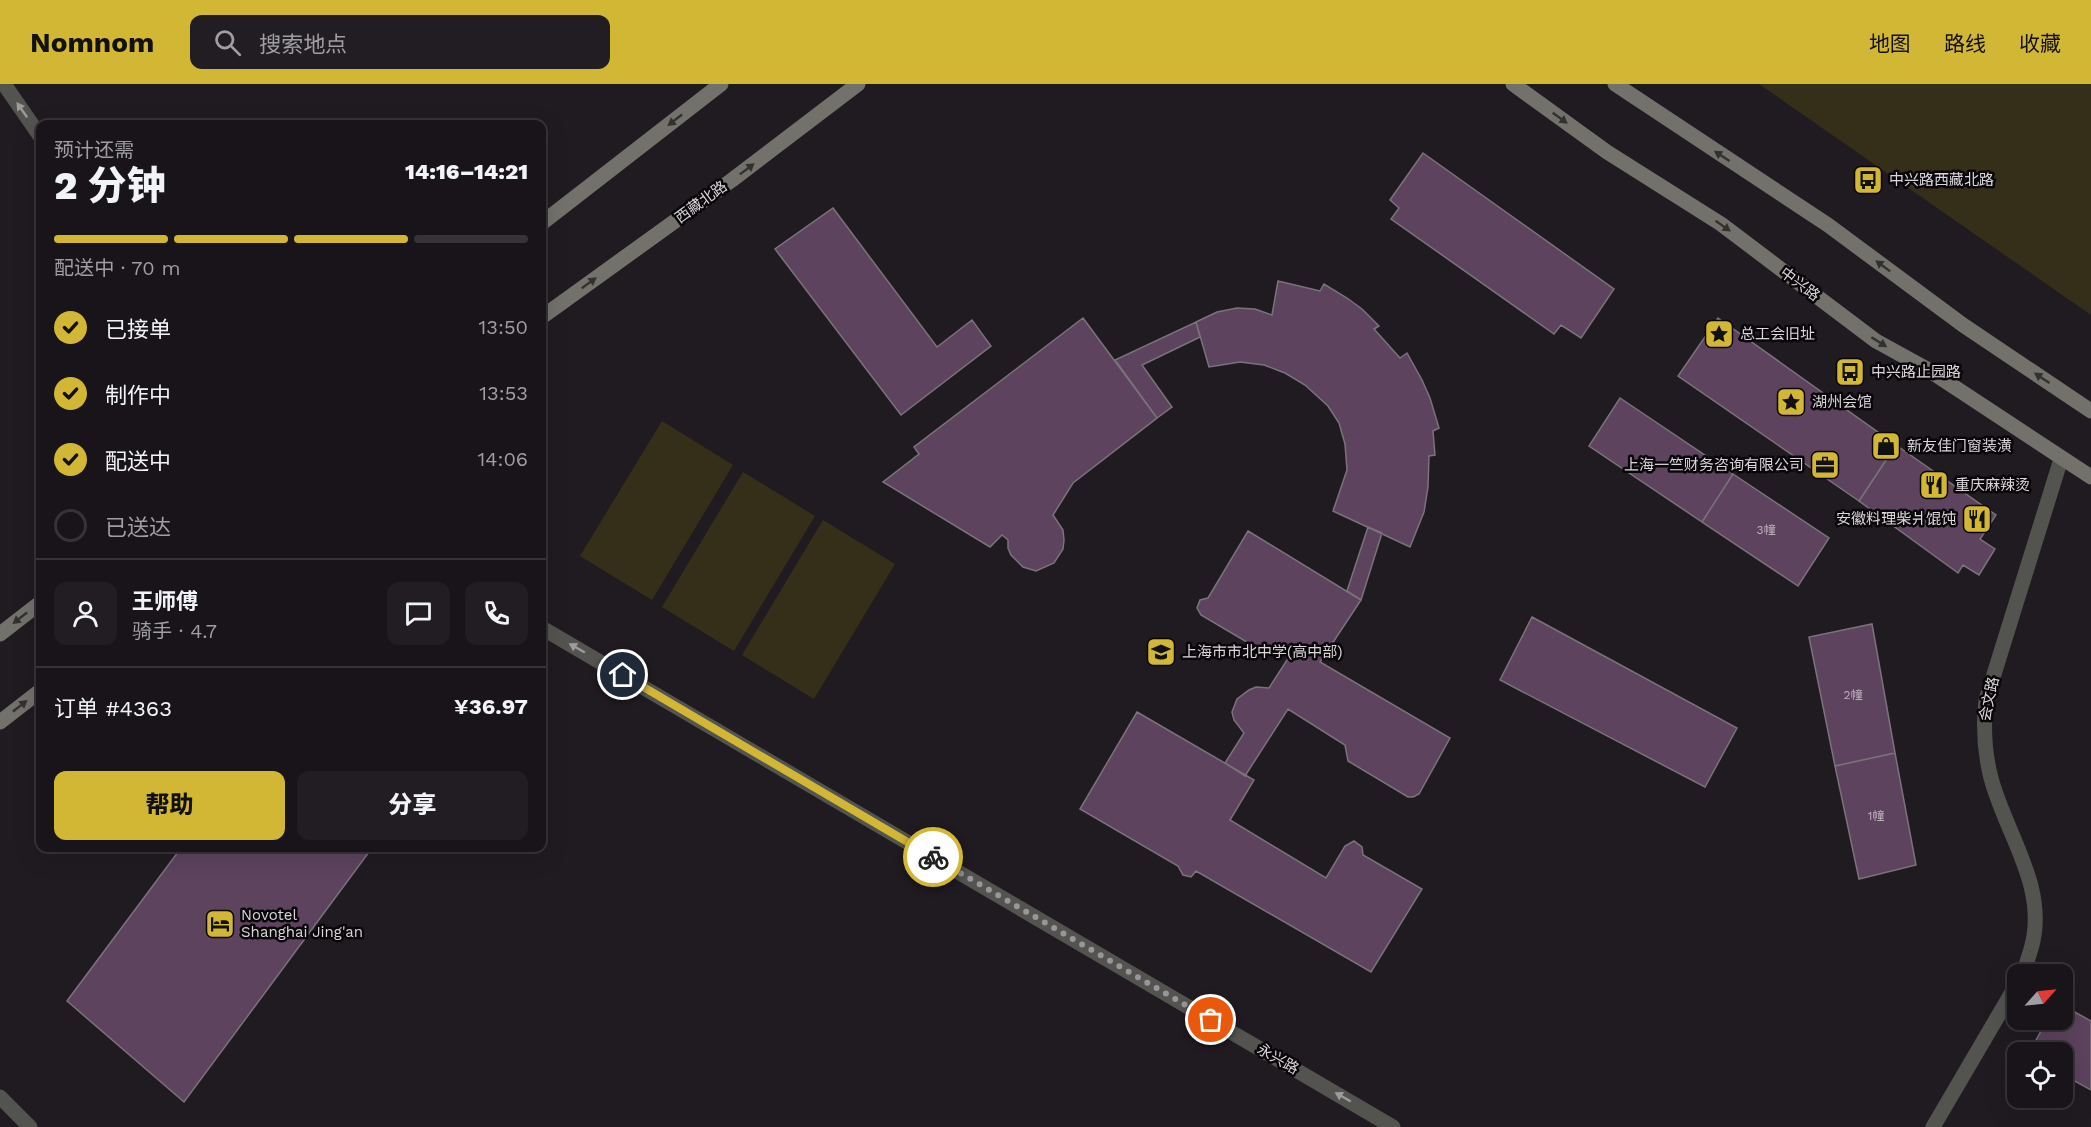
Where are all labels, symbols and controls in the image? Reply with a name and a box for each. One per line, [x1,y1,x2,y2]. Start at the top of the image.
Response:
search box [190,15,610,69]
text: Nomnom [30,26,154,59]
icon: search [211,26,244,59]
text: 地图 [1869,31,1911,56]
text: 路线 [1944,31,1986,56]
text: 收藏 [2019,31,2061,56]
text: 搜索地点 [259,32,347,57]
one-way arrow [17,102,28,118]
one-way arrow [1552,112,1568,124]
one-way arrow [667,113,683,126]
text: 预计还需 [54,138,134,162]
one-way arrow [1714,150,1731,161]
text: 14:16–14:21 [405,159,528,184]
one-way arrow [739,162,755,175]
text: 2 分钟 [54,163,166,208]
bus stop icon: 中兴路西藏北路 [1852,164,1884,196]
place label: 中兴路西藏北路 [1889,171,1994,189]
street label: 西藏北路 [671,177,731,227]
one-way arrow [1714,220,1730,232]
text: 配送中 · 70 m [54,256,181,280]
one-way arrow [1876,260,1892,272]
street label: 中兴路 [1777,263,1823,305]
one-way arrow [581,277,597,289]
icon: check [54,311,87,344]
text: 13:50 [479,315,528,339]
text: 已接单 [105,317,171,342]
place icon: 总工会旧址 [1703,318,1735,350]
place label: 总工会旧址 [1740,325,1815,343]
one-way arrow [1871,337,1887,348]
bus stop icon: 中兴路止园路 [1834,356,1866,388]
place label: 中兴路止园路 [1871,363,1961,381]
one-way arrow [2034,373,2051,384]
icon: check [54,377,87,410]
text: 13:53 [479,381,528,405]
text: 制作中 [105,383,171,408]
place icon: 湖州会馆 [1775,386,1807,418]
place label: 湖州会馆 [1812,393,1872,411]
shop icon: 新友佳门窗装潢 [1870,430,1902,462]
place label: 新友佳门窗装潢 [1907,437,2012,455]
icon: check [54,443,87,476]
text: 14:06 [477,447,528,471]
text: 配送中 [105,449,171,474]
office icon: 上海一竺财务咨询有限公司 [1809,449,1841,481]
place label: 上海一竺财务咨询有限公司 [1624,456,1804,474]
restaurant icon: 重庆麻辣烫 [1918,469,1950,501]
place label: 重庆麻辣烫 [1955,476,2030,494]
restaurant icon: 安徽料理柴爿馄饨 [1961,503,1993,535]
place label: 安徽料理柴爿馄饨 [1836,510,1956,528]
text: 已送达 [105,515,171,540]
house number: 3幢 [1757,523,1776,537]
button: person [54,582,117,645]
button: chat [387,582,450,645]
button: phone [465,582,528,645]
text: 王师傅 [132,589,198,614]
one-way arrow [13,612,28,624]
text: 骑手 · 4.7 [132,619,217,643]
school or university icon: 上海市市北中学(高中部) [1145,636,1177,668]
place label: 上海市市北中学(高中部) [1182,643,1343,661]
one-way arrow [568,644,585,654]
pin [597,649,648,700]
icon: home [606,658,639,691]
street label: 会文路 [1976,675,2002,723]
house number: 2幢 [1844,688,1863,702]
text: ¥36.97 [454,694,528,719]
text: 订单 #4363 [54,696,172,721]
one-way arrow [13,701,28,713]
button: 帮助 [54,771,285,840]
button: 分享 [297,771,528,840]
house number: 1幢 [1868,809,1884,823]
courier [903,827,963,887]
icon: bike [917,841,950,874]
place label: Novotel Shanghai Jing'an [241,906,363,941]
hotel icon: Novotel Shanghai Jing'an [204,908,236,940]
north arrow [2007,964,2073,1030]
map controls [2007,964,2073,1108]
pin [1185,994,1236,1045]
icon: bag [1194,1003,1227,1036]
street label: 永兴路 [1254,1040,1302,1078]
button: locate [2007,1042,2073,1108]
one-way arrow [1335,1092,1351,1103]

